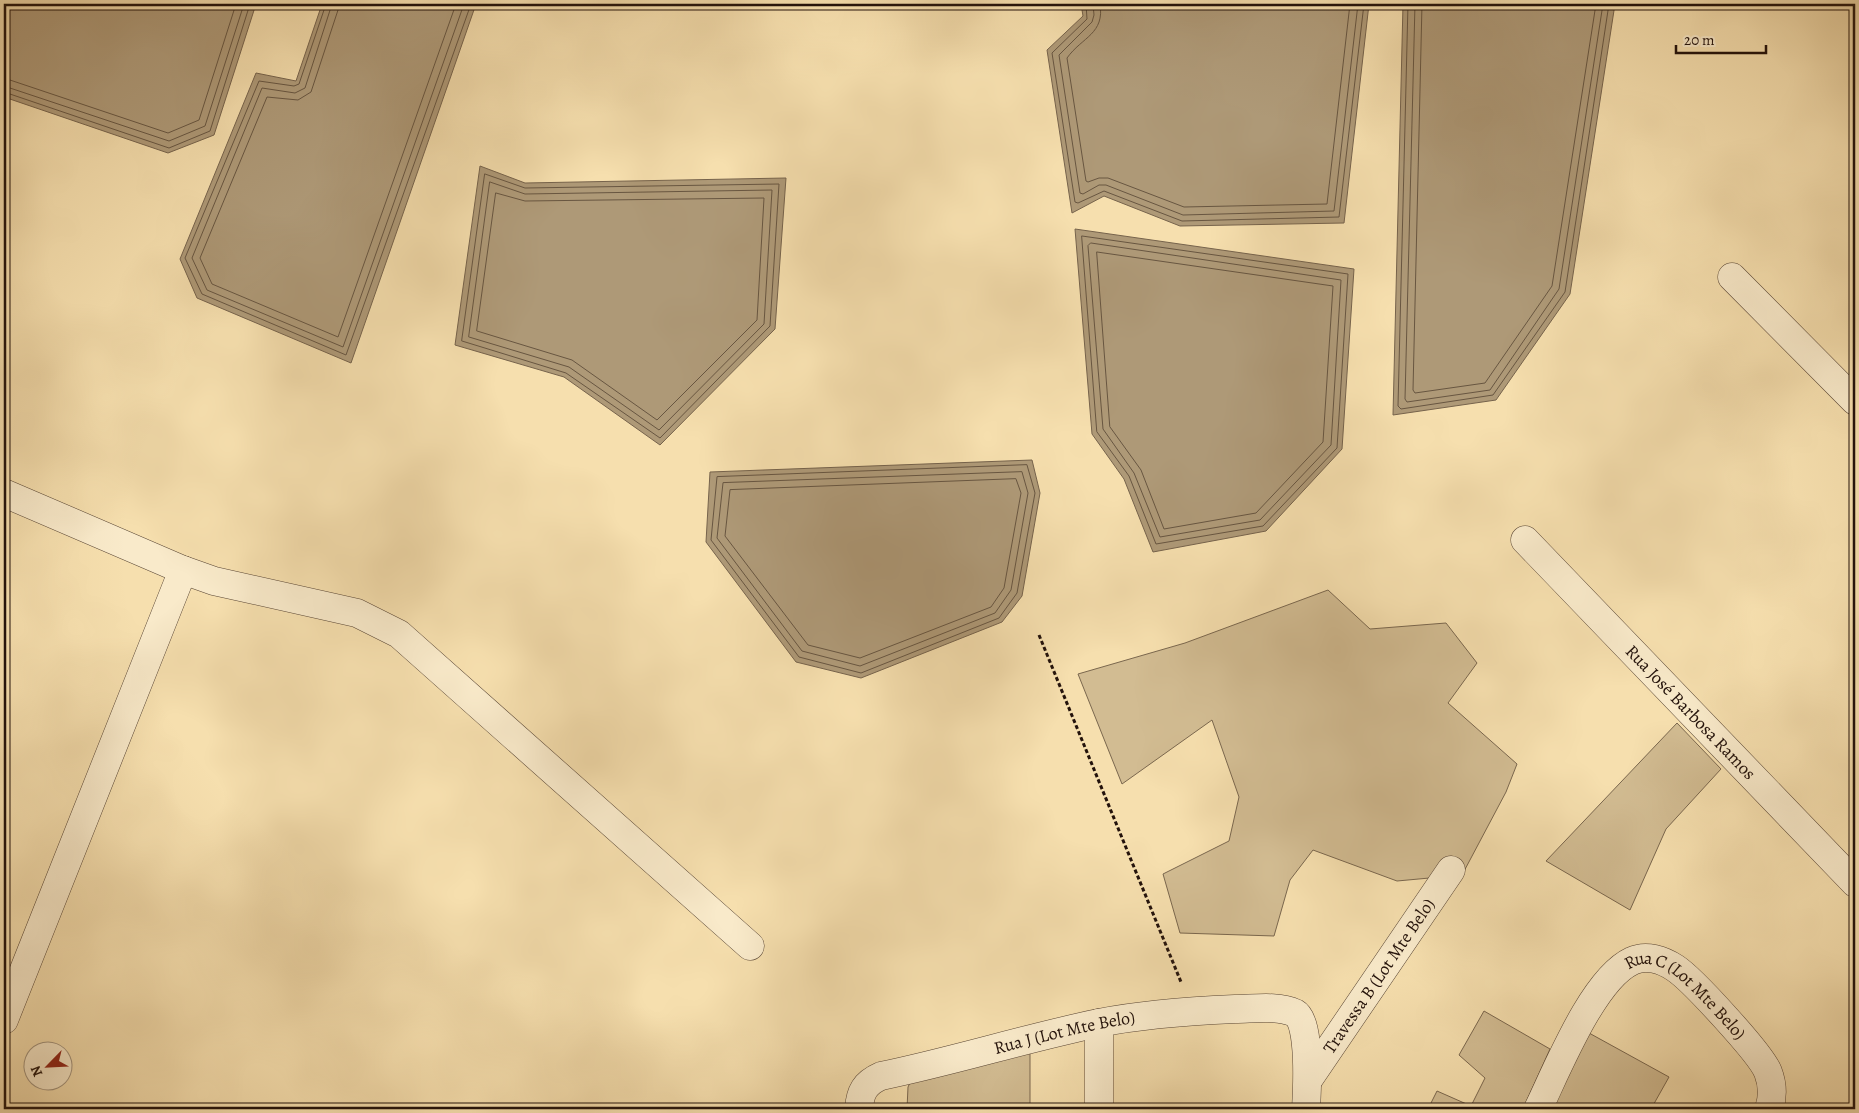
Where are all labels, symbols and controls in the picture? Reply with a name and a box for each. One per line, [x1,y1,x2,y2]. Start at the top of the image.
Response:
scale bar [1676,22,1766,54]
text: 20 m [1684,30,1715,50]
street label: Rua José Barbosa Ramos [1620,639,1761,785]
street label: Travessa B (Lot Mte Belo) [1317,893,1440,1058]
street label: Rua C (Lot Mte Belo) [1620,946,1751,1045]
street label: Rua J (Lot Mte Belo) [991,1005,1136,1060]
north arrow [22,1040,72,1090]
text: N [26,1063,47,1080]

